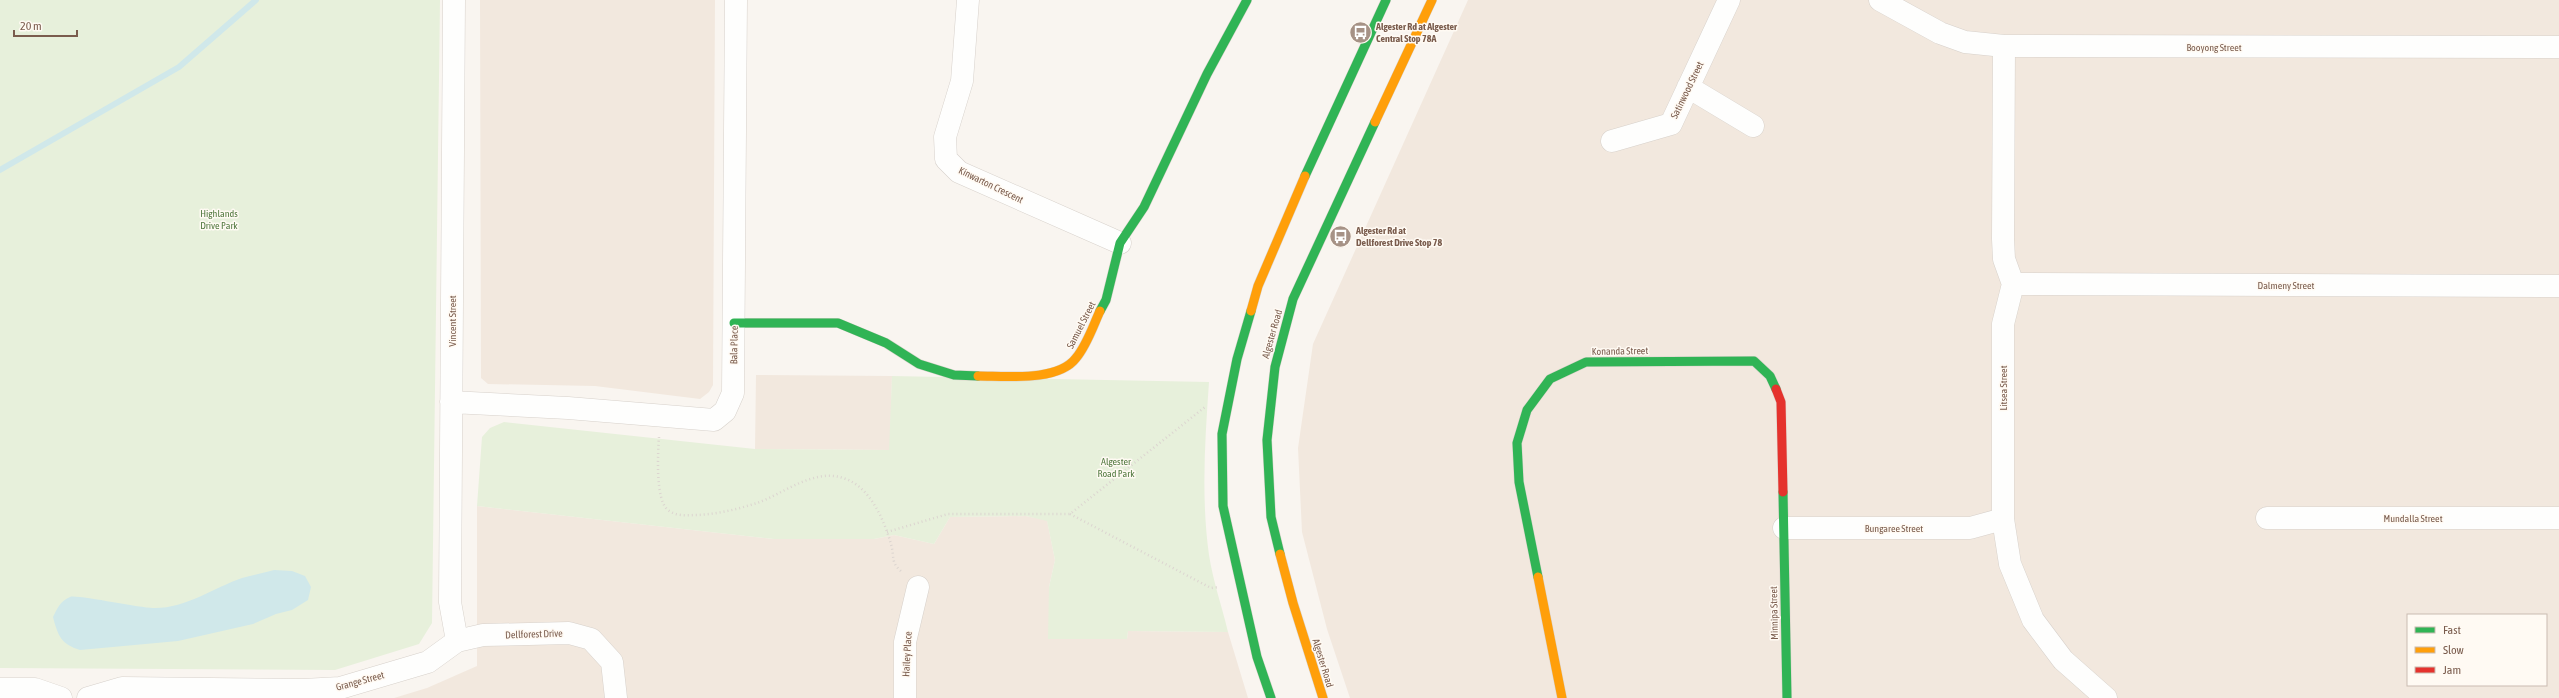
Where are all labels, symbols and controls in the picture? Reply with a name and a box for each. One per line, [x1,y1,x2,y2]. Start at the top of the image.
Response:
scale bar [14,12,77,38]
text: 20 m [20,19,42,33]
bus stop icon: Algester Rd at Algester Central Stop 78A [1348,19,1374,45]
place label: Algester Rd at Algester Central Stop 78A [1375,21,1458,44]
street label: Booyong Street [2186,42,2242,53]
street label: Satinwood Street [1668,60,1706,120]
street label: Kinwarton Crescent [957,165,1025,205]
park label: Highlands Drive Park [200,208,238,231]
bus stop icon: Algester Rd at Dellforest Drive Stop 78 [1327,223,1353,249]
place label: Algester Rd at Dellforest Drive Stop 78 [1355,225,1442,248]
street label: Dalmeny Street [2258,280,2315,291]
street label: Vincent Street [447,295,458,347]
street label: Samuel Street [1064,300,1098,350]
street label: Algester Road [1260,308,1284,360]
street label: Bala Place [728,325,740,364]
street label: Konanda Street [1592,345,1648,357]
street label: Litsea Street [1998,365,2009,411]
park label: Algester Road Park [1097,456,1135,479]
street label: Mundalla Street [2383,513,2443,524]
street label: Bungaree Street [1865,523,1923,534]
street label: Minnipa Street [1768,586,1780,640]
legend [2407,614,2547,686]
text: Fast [2443,623,2461,637]
street label: Dellforest Drive [505,627,563,641]
street label: Hailey Place [900,630,914,677]
street label: Algester Road [1310,637,1336,689]
text: Slow [2443,643,2464,657]
text: Jam [2443,663,2461,677]
street label: Grange Street [335,669,385,693]

